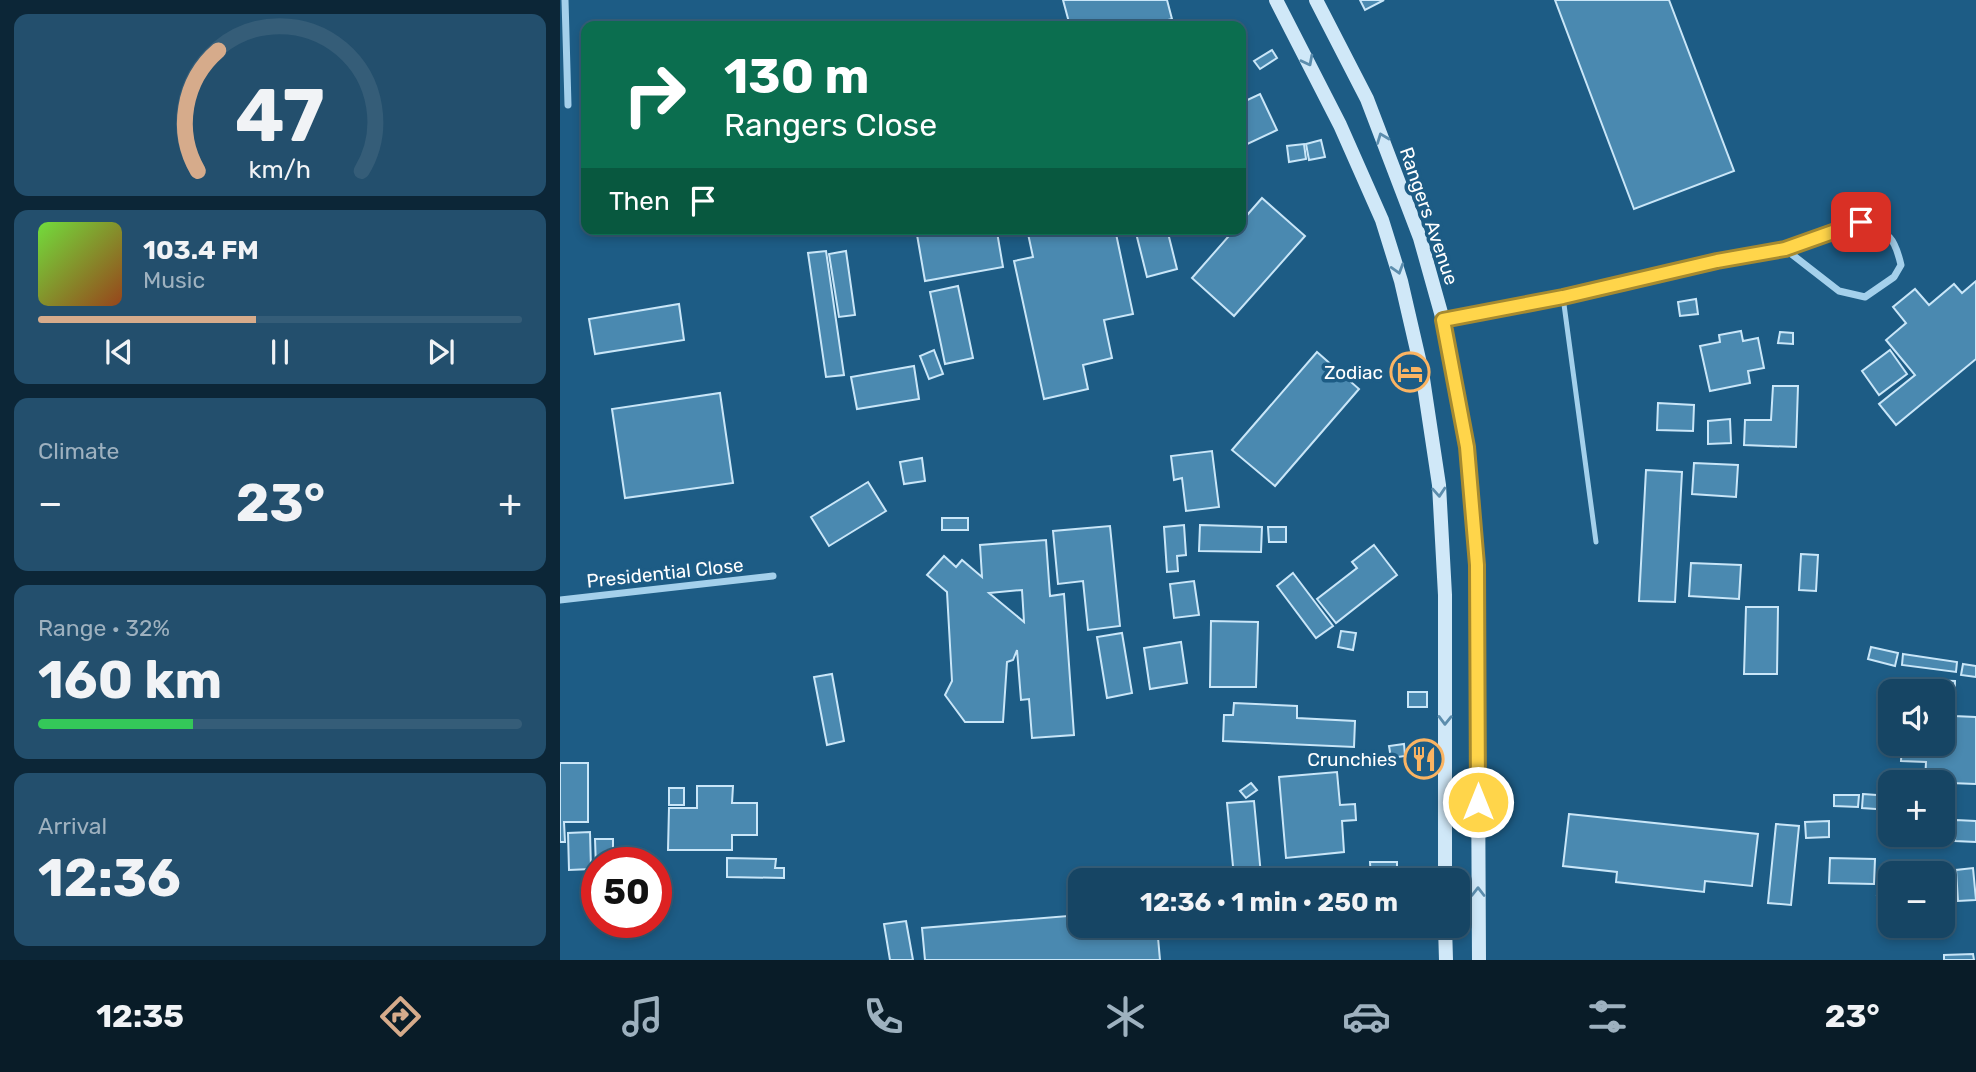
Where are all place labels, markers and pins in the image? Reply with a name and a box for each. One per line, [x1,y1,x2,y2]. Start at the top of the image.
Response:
pin [1831,192,1891,252]
hotel icon: Zodiac [1389,351,1431,393]
place label: Zodiac [1324,361,1383,384]
restaurant icon: Crunchies [1403,738,1445,780]
place label: Crunchies [1307,748,1397,771]

